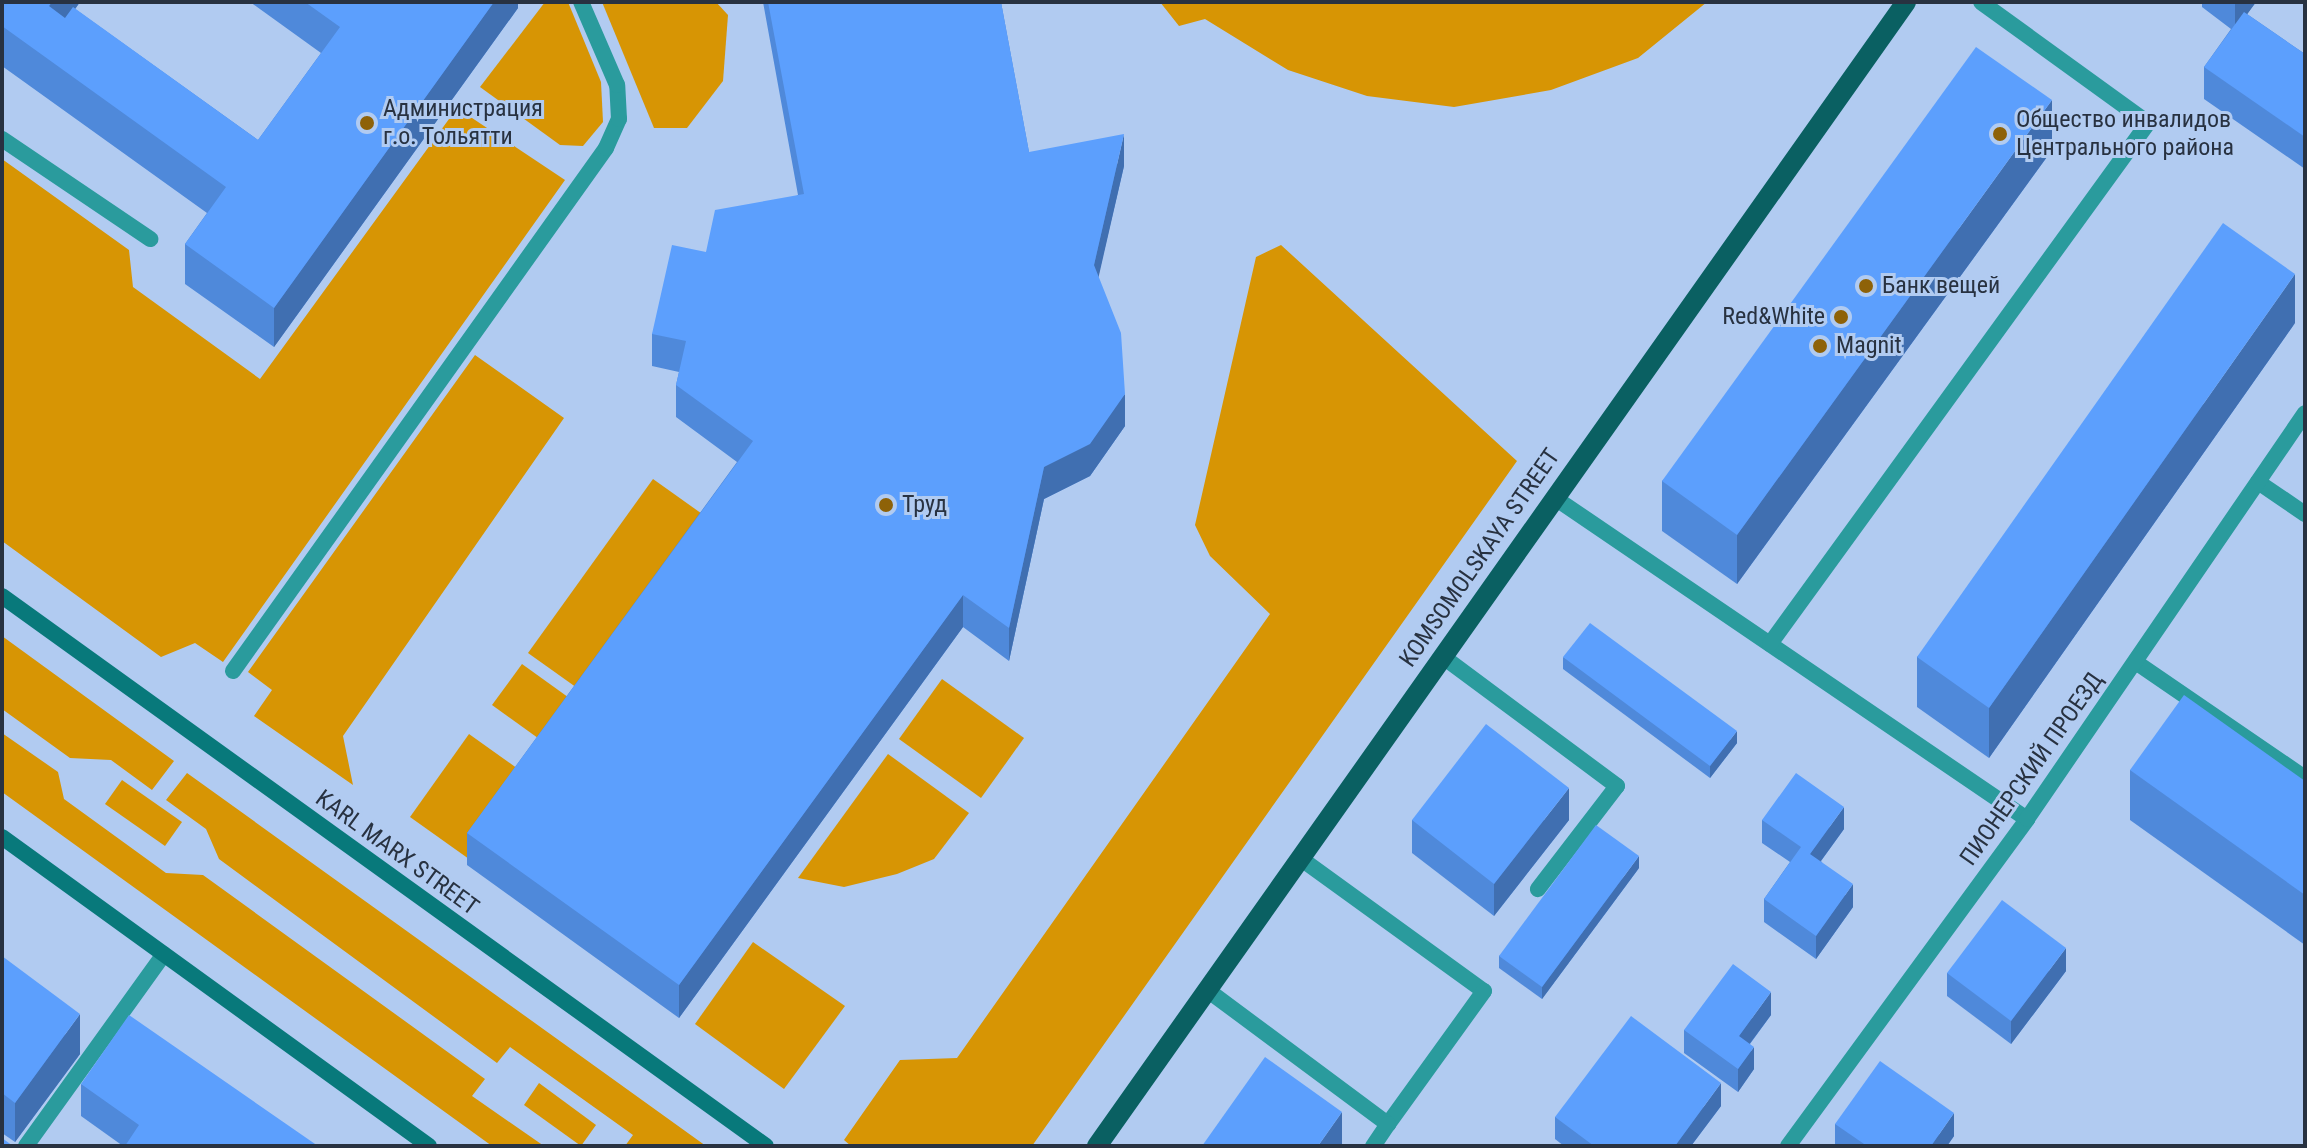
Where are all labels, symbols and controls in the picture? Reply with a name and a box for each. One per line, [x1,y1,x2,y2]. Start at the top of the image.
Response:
place label: Администрация г.о. Тольятти [383,95,543,151]
place label: Общество инвалидов Центрального района [2016,106,2234,162]
marker: Администрация г.о. Тольятти [358,114,376,132]
marker: Общество инвалидов Центрального района [1991,125,2009,143]
place label: Банк вещей [1882,272,2000,300]
marker: Банк вещей [1857,277,1875,295]
place label: Red&White [1722,303,1825,331]
marker: Red&White [1832,308,1850,326]
place label: Magnit [1836,332,1902,360]
marker: Magnit [1811,337,1829,355]
street label: KOMSOMOLSKAYA STREET [1394,443,1566,673]
place label: Труд [902,491,947,519]
marker: Труд [877,496,895,514]
street label: ПИОНЕРСКИЙ ПРОЕЗД [1954,667,2110,871]
street label: KARL MARX STREET [310,784,484,922]

